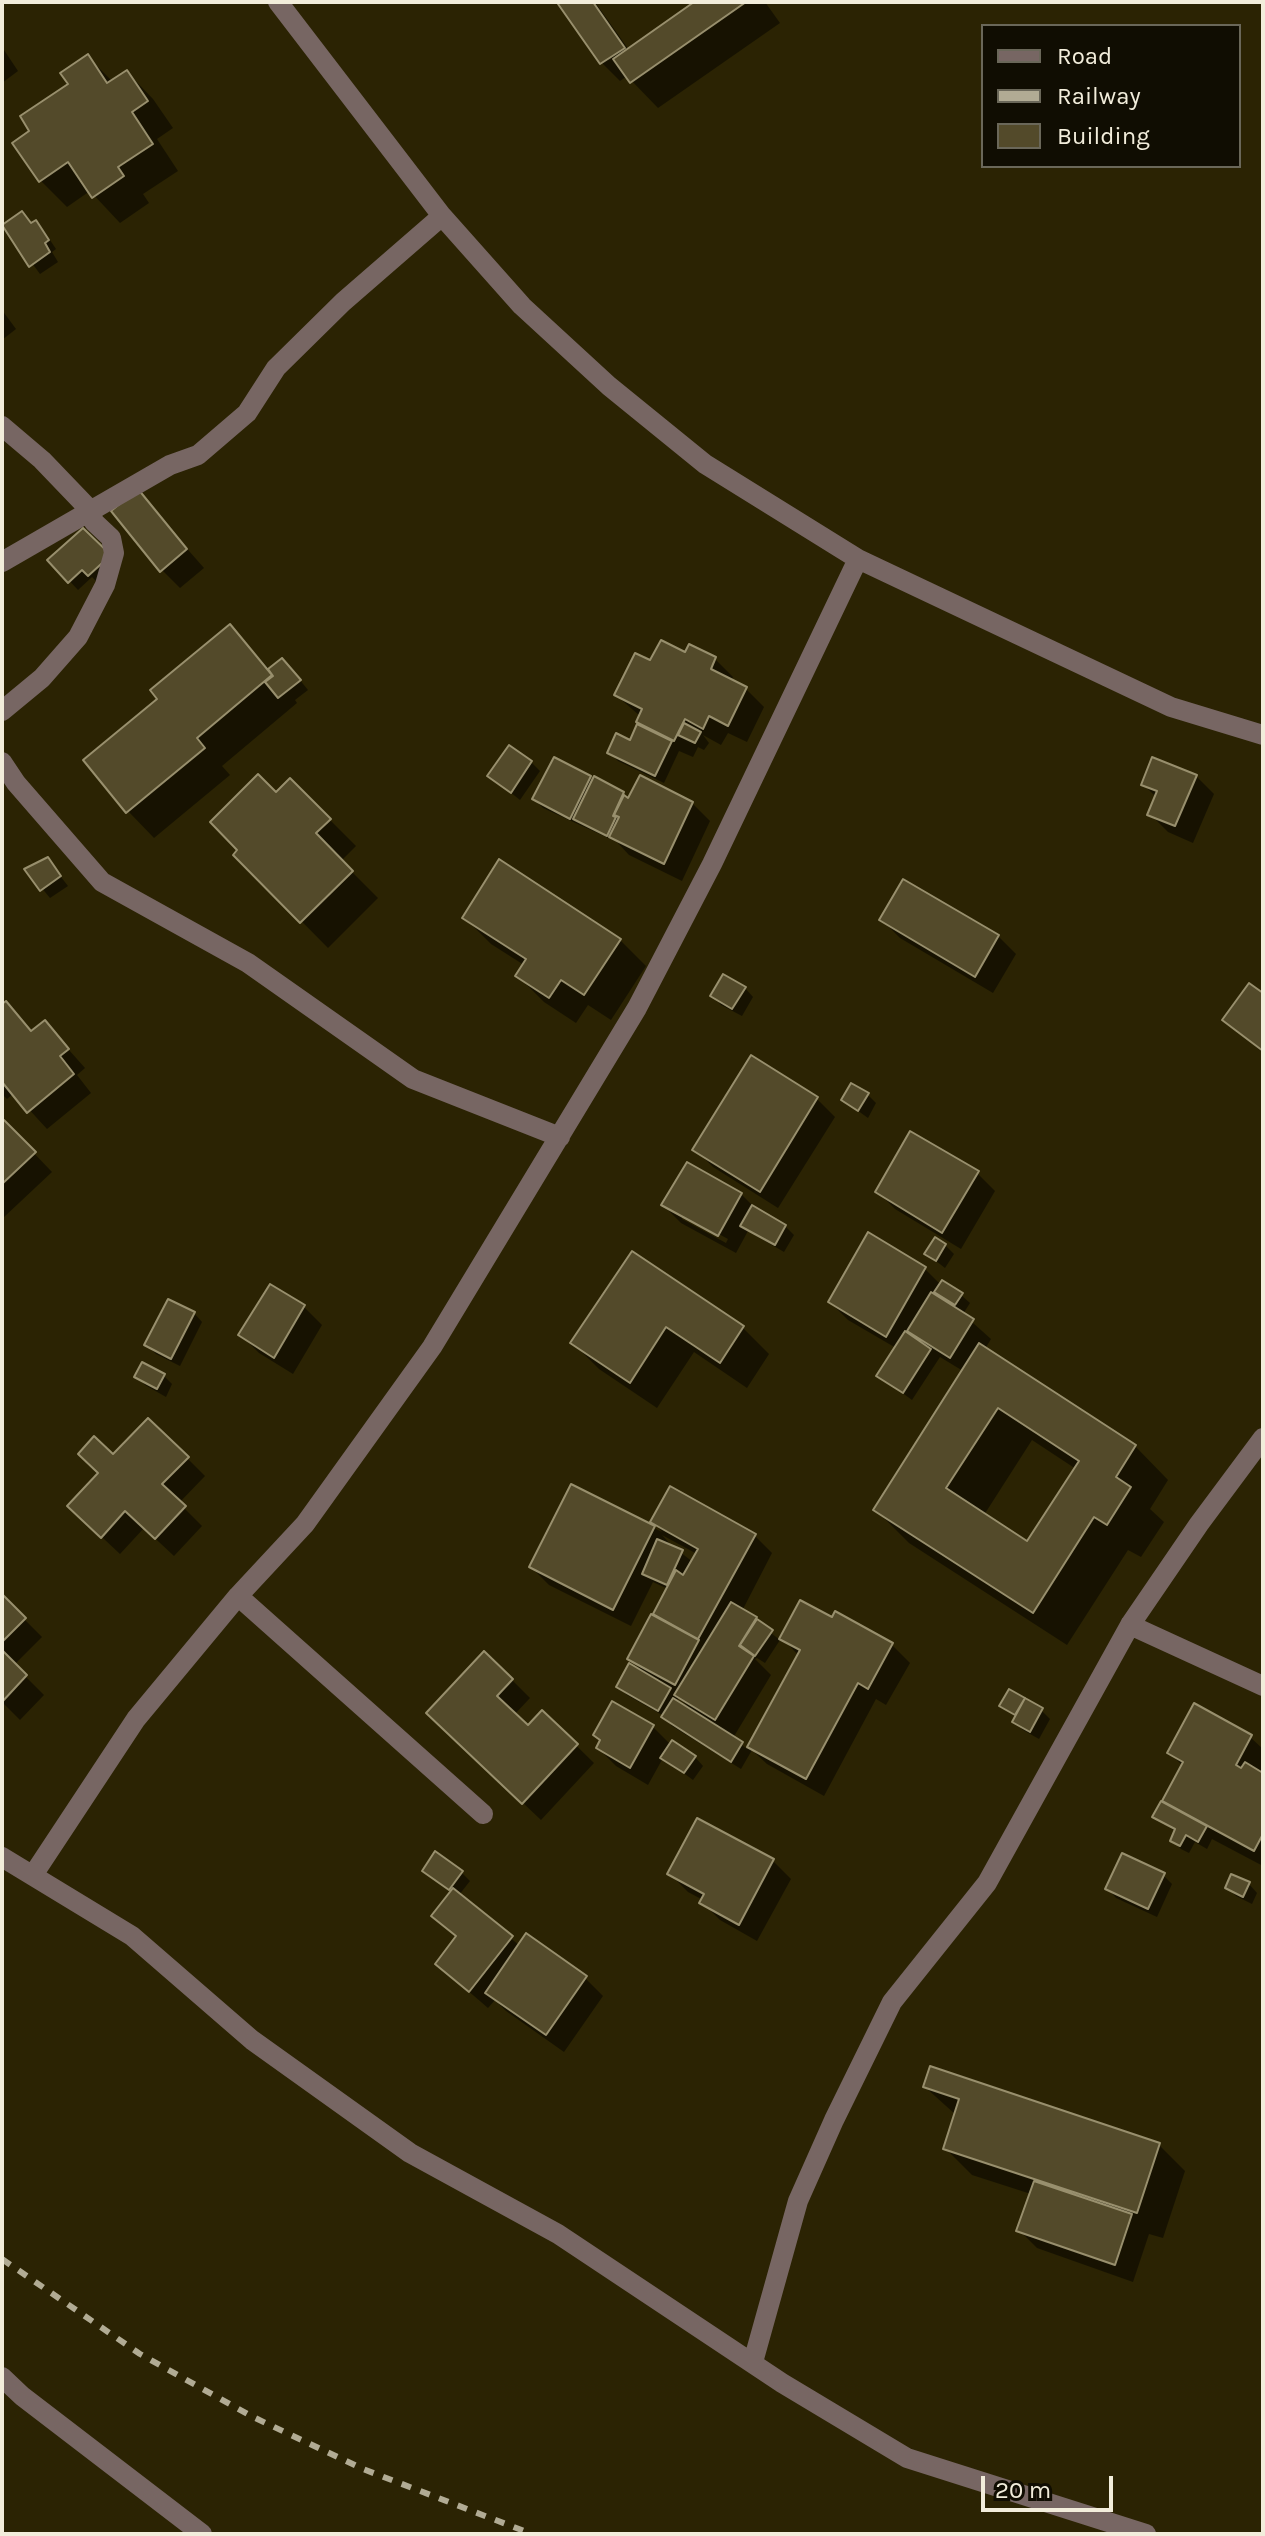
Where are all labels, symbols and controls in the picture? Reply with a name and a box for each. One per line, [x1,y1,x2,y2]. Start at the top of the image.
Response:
legend [981,24,1241,168]
text: Road [1057,42,1112,70]
text: Railway [1057,82,1141,110]
text: Building [1057,122,1150,150]
scale bar [985,2460,1117,2510]
text: 20 m [995,2476,1051,2504]

